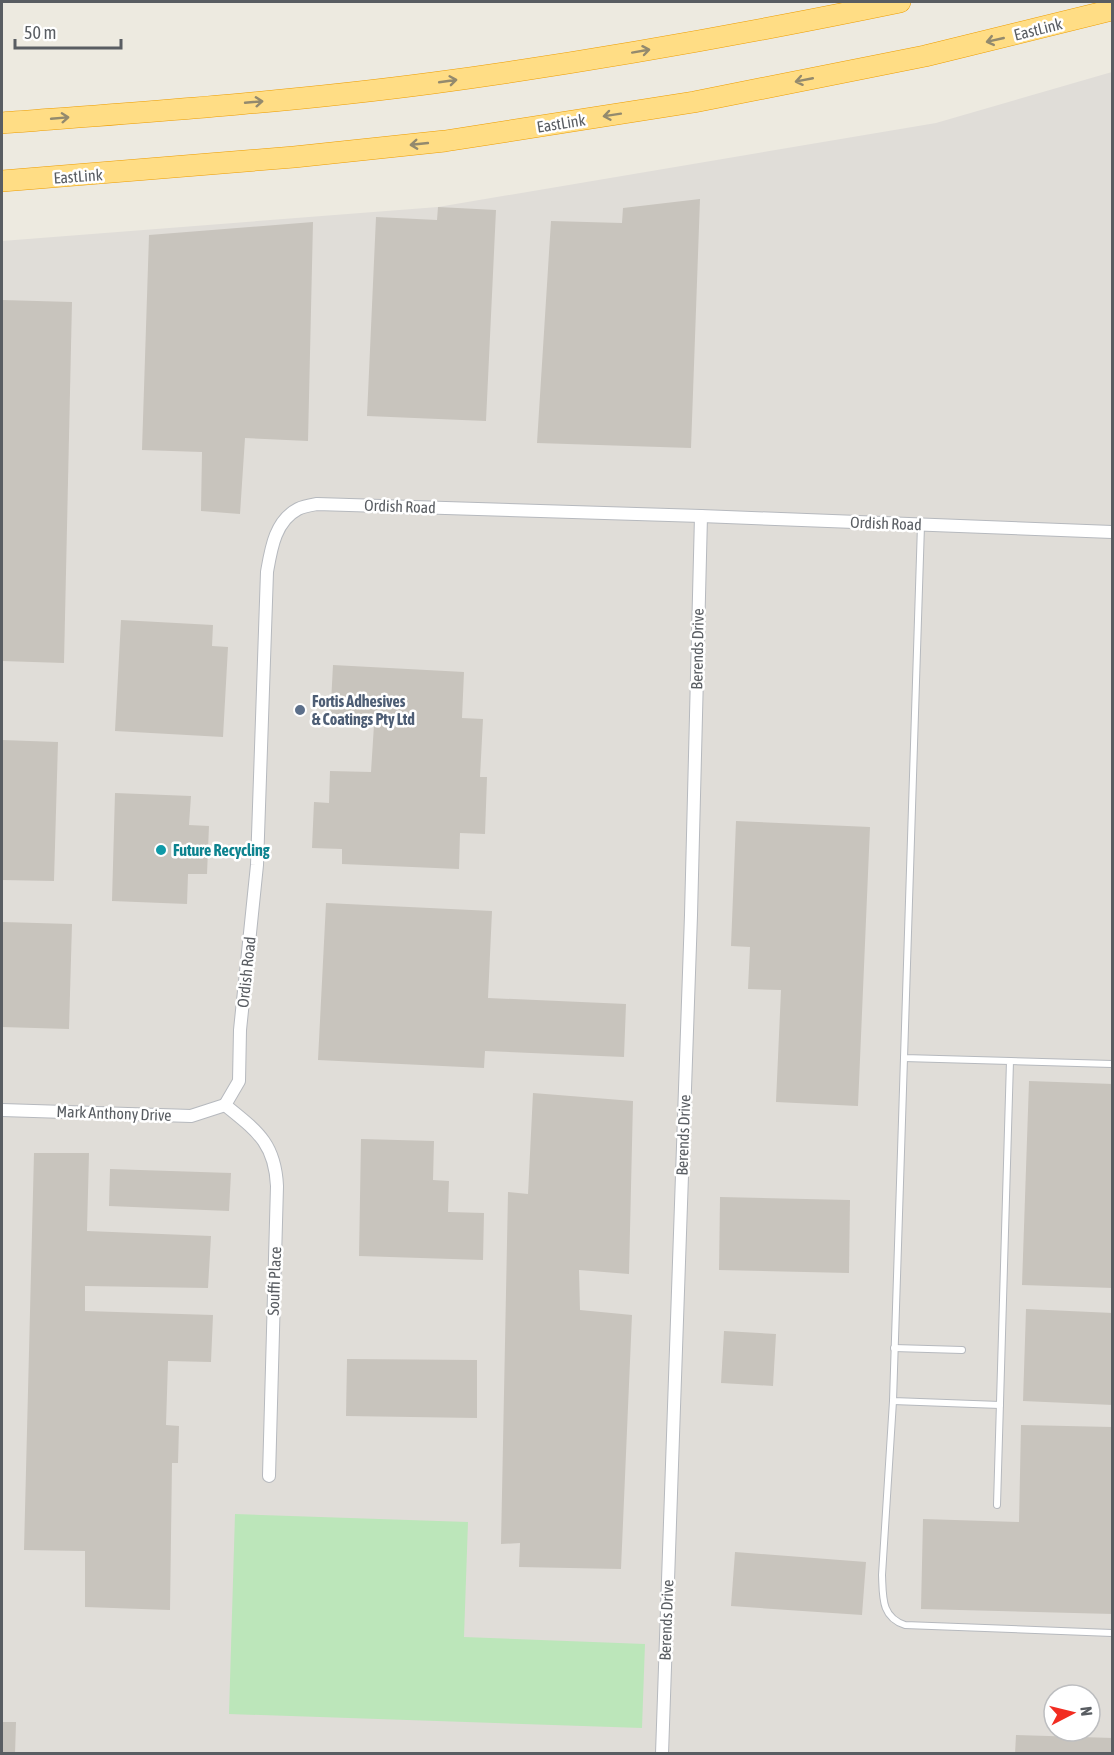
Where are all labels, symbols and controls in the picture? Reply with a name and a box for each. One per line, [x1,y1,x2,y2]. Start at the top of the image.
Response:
scale bar [15,12,122,50]
street label: EastLink [1012,14,1064,44]
text: 50 m [24,22,56,43]
one-way arrow [985,34,1004,46]
one-way arrow [630,45,650,56]
one-way arrow [438,75,457,86]
one-way arrow [795,75,814,86]
one-way arrow [244,96,264,107]
one-way arrow [603,109,622,120]
street label: EastLink [535,110,587,136]
one-way arrow [49,113,69,124]
one-way arrow [410,139,430,150]
street label: EastLink [53,165,103,187]
street label: Ordish Road [364,496,436,516]
street label: Ordish Road [850,513,922,533]
street label: Berends Drive [687,608,707,690]
place label: Fortis Adhesives & Coatings Pty Ltd [312,692,415,728]
marker: Fortis Adhesives & Coatings Pty Ltd [293,703,307,717]
place label: Future Recycling [173,841,270,859]
marker: Future Recycling [154,843,168,857]
street label: Ordish Road [233,936,259,1008]
street label: Berends Drive [673,1094,693,1176]
street label: Mark Anthony Drive [56,1102,172,1125]
street label: Souffi Place [264,1246,284,1316]
street label: Berends Drive [656,1579,676,1661]
north arrow [1042,1683,1102,1743]
text: N [1077,1705,1096,1717]

